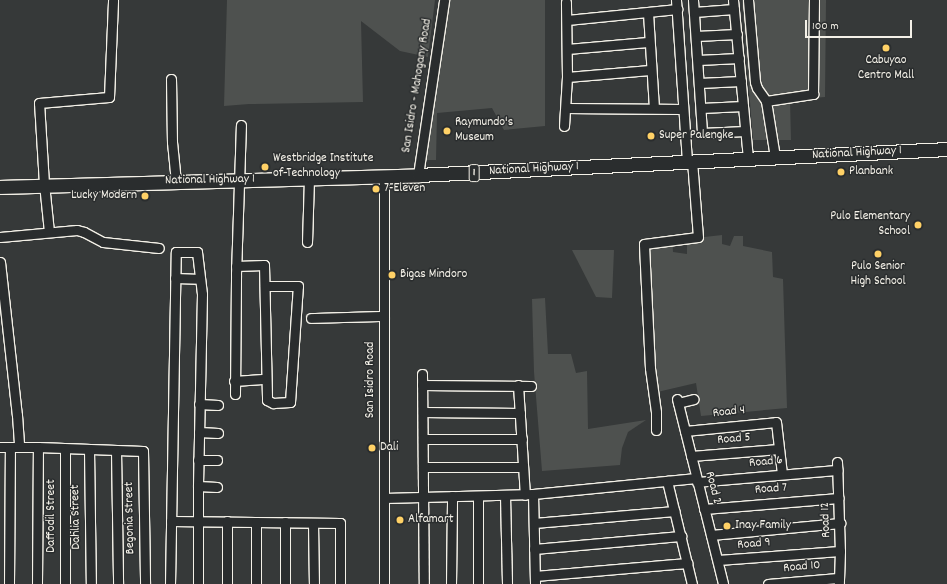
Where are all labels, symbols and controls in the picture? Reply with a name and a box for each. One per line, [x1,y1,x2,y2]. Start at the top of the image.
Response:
scale bar [807,12,914,38]
street label: San Isidro - Mahogany Road [400,18,436,154]
text: 100 m [812,18,839,35]
marker: Cabuyao Centro Mall [881,43,891,53]
place label: Cabuyao Centro Mall [858,54,914,85]
place label: Raymundo's Museum [455,116,513,147]
marker: Raymundo's Museum [442,126,452,136]
place label: Super Palengke [659,128,733,144]
marker: Super Palengke [646,131,656,141]
street label: National Highway 1 [812,144,902,164]
place label: Westbridge Institute of Technology [273,152,373,183]
street label: National Highway 1 [489,160,579,180]
marker: Westbridge Institute of Technology [260,162,270,172]
road number: 1 [468,163,480,183]
place label: Planbank [849,164,893,180]
marker: Planbank [836,167,846,177]
street label: National Highway 1 [165,172,255,190]
place label: 7-Eleven [384,181,425,197]
marker: 7-Eleven [371,184,381,194]
place label: Lucky Modern [71,188,137,204]
marker: Lucky Modern [140,191,150,201]
place label: Pulo Elementary School [830,210,910,241]
marker: Pulo Elementary School [913,220,923,230]
marker: Pulo Senior High School [873,249,883,259]
place label: Pulo Senior High School [850,260,906,291]
place label: Bigas Mindoro [400,267,467,283]
marker: Bigas Mindoro [387,270,397,280]
street label: San Isidro Road [363,342,379,418]
street label: Road 4 [712,404,746,422]
street label: Road 5 [717,431,751,449]
place label: Dali [380,440,398,456]
marker: Dali [367,443,377,453]
street label: Road 6 [749,454,783,472]
street label: Road 2 [700,470,724,506]
street label: Daffodil Street [44,479,60,553]
street label: Road 7 [754,481,788,499]
street label: Begonia Street [123,482,139,554]
street label: Dahlia Street [69,484,85,550]
street label: Road 12 [819,502,835,538]
place label: Alfamart [408,512,454,528]
marker: Alfamart [395,515,405,525]
place label: Inay Family [735,518,791,534]
marker: Inay Family [722,521,732,531]
street label: Road 9 [737,536,771,554]
street label: Road 10 [783,559,821,577]

